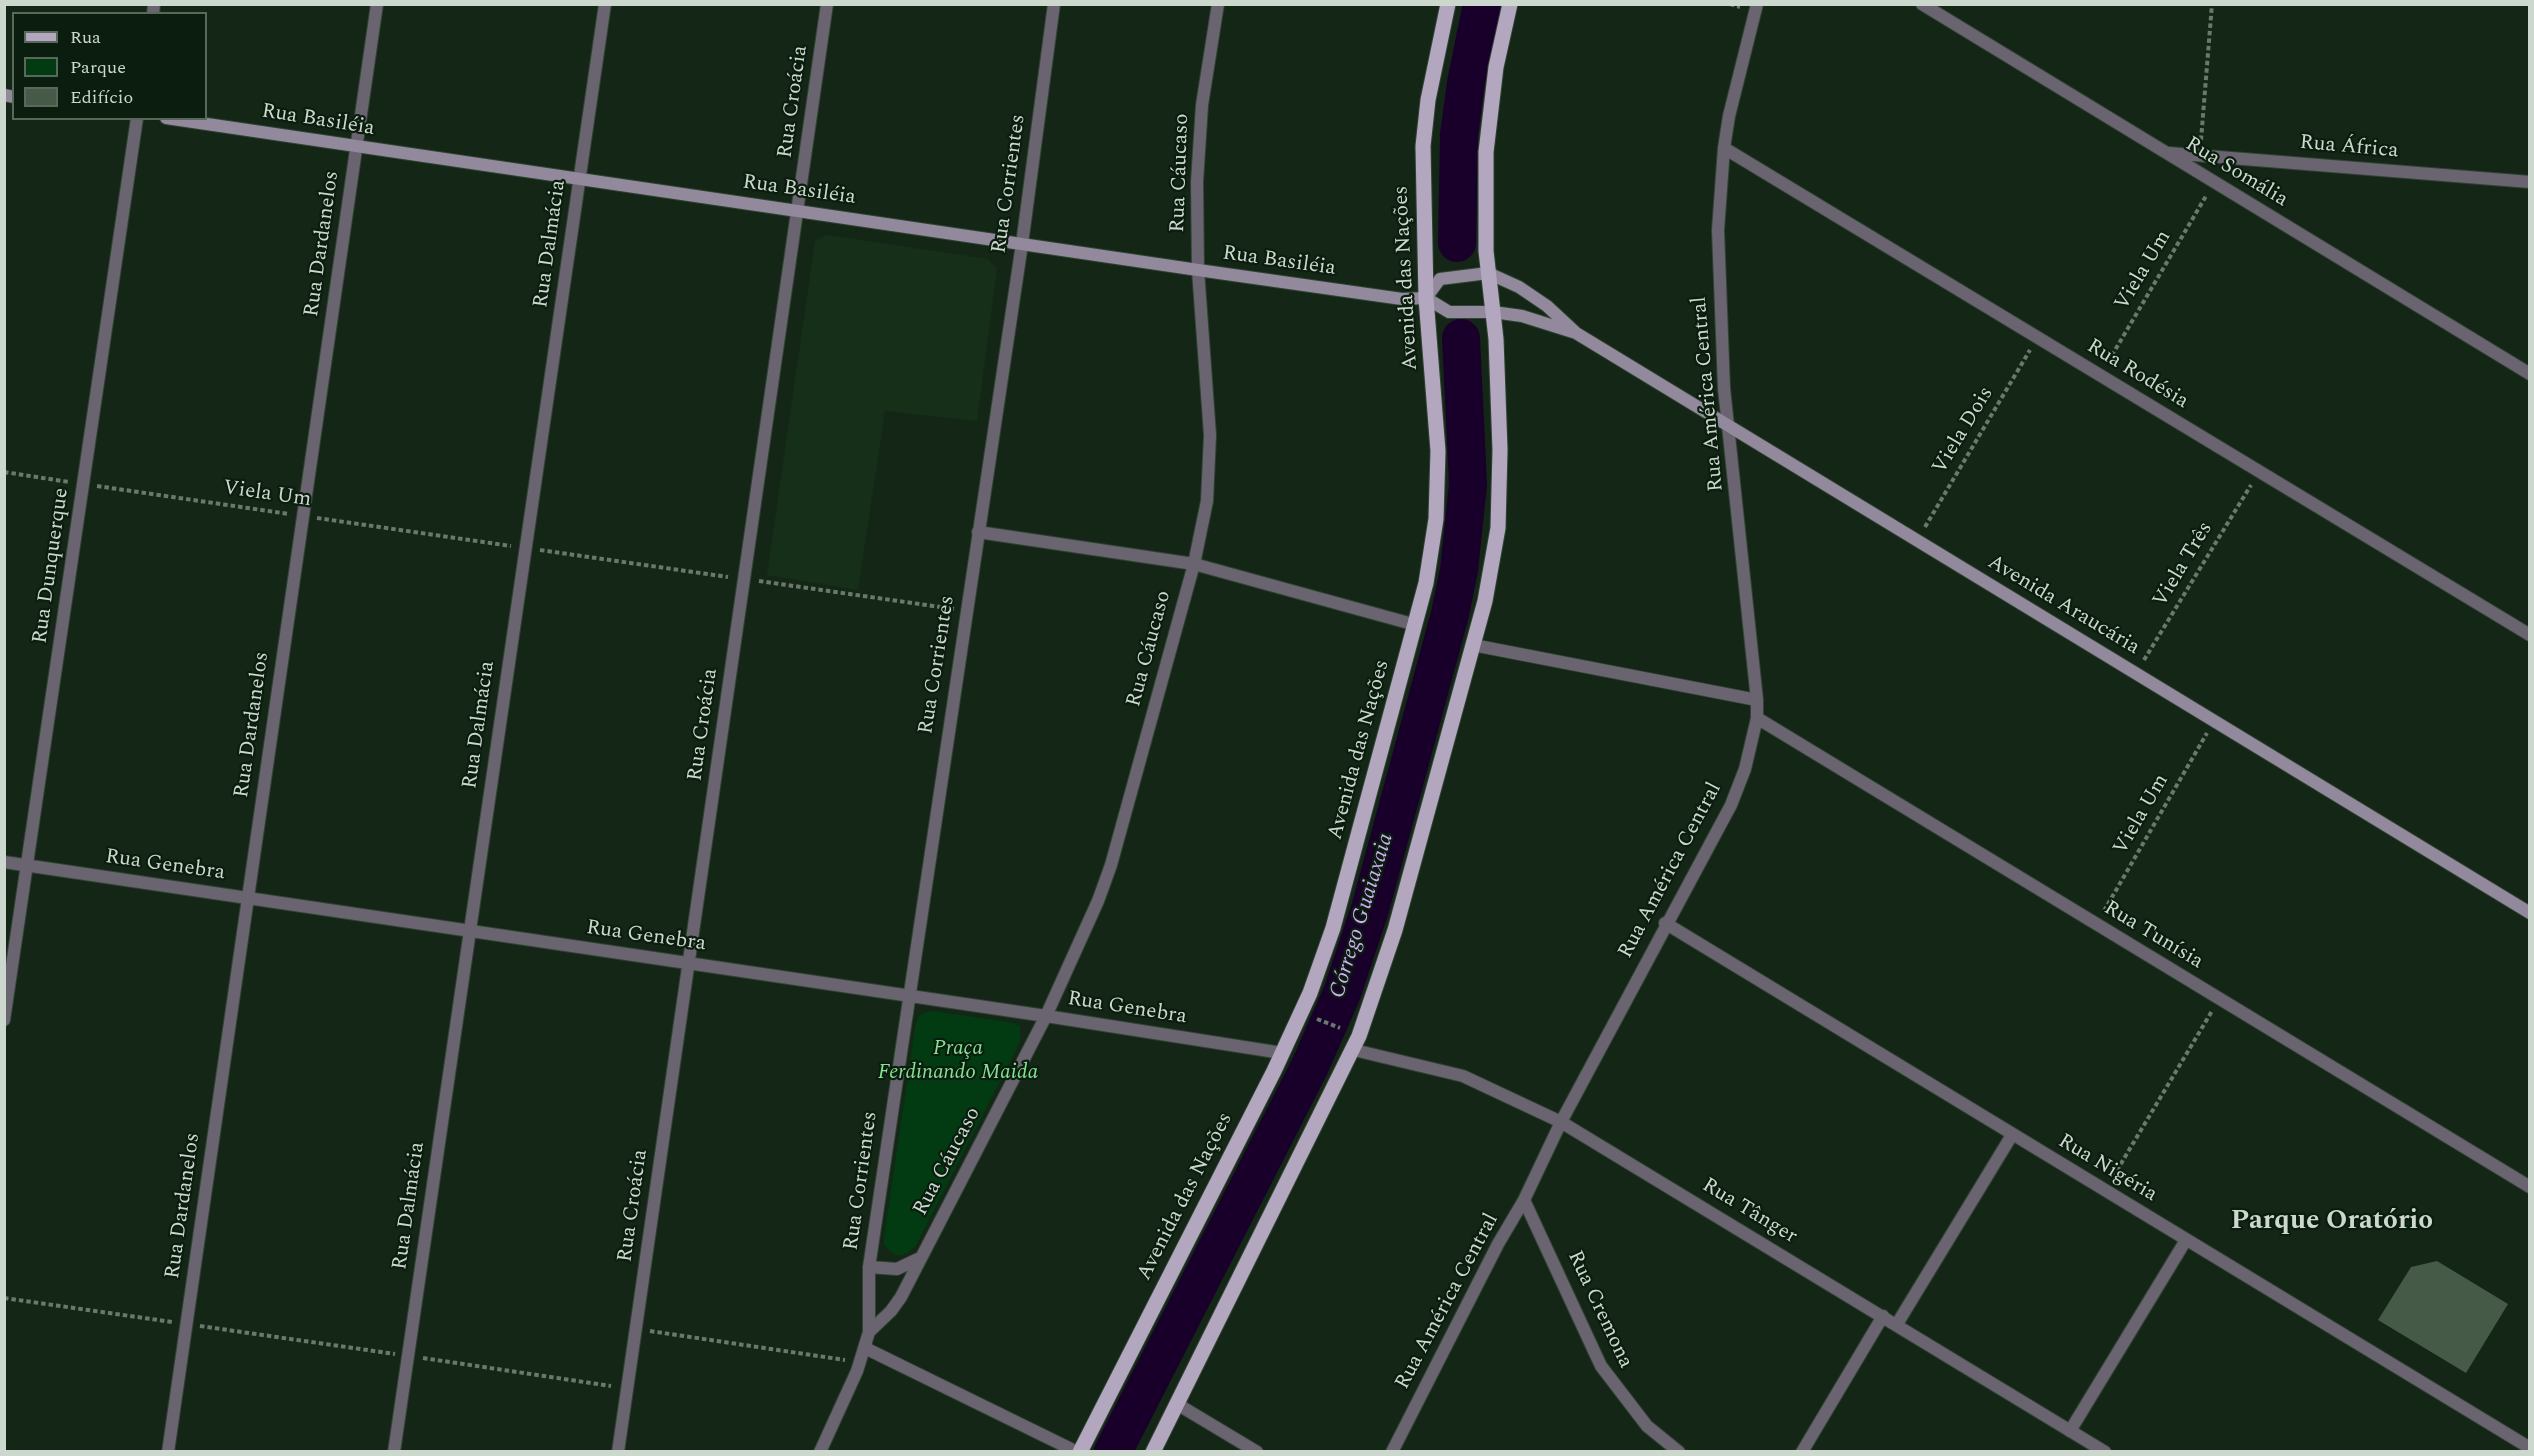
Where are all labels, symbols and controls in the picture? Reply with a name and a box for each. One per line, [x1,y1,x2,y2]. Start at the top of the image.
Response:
legend [12,12,207,120]
text: Rua [70,24,101,51]
street label: Rua Croácia [774,44,814,160]
text: Parque [70,54,126,81]
text: Edifício [70,84,133,111]
street label: Rua Basiléia [260,100,376,142]
street label: Rua Corrientes [988,113,1032,255]
street label: Rua Cáucaso [1166,113,1196,233]
street label: Rua África [2299,131,2399,165]
street label: Rua Somália [2180,133,2292,213]
street label: Rua Dardanelos [300,169,346,319]
street label: Rua Basiléia [741,171,857,211]
street label: Rua Dalmácia [530,178,572,310]
street label: Avenida das Nações [1390,185,1424,371]
street label: Viela Um [2110,227,2178,315]
street label: Rua Basiléia [1221,242,1337,282]
street label: Rua América Central [1688,295,1730,493]
street label: Rua Rodésia [2082,335,2192,415]
street label: Viela Dois [1928,383,2000,479]
street label: Viela Um [221,476,313,514]
street label: Rua Dunquerque [29,486,75,646]
street label: Viela Três [2149,518,2219,612]
street label: Avenida Araucária [1982,551,2144,661]
street label: Rua Cáucaso [1122,588,1178,710]
street label: Rua Corrientes [915,594,961,736]
street label: Rua Dardanelos [230,650,276,800]
street label: Avenida das Nações [1324,657,1396,843]
street label: Rua Dalmácia [459,659,501,791]
street label: Rua Croácia [684,667,724,783]
street label: Viela Um [2109,770,2175,860]
street label: Rua América Central [1614,779,1728,963]
water label: Córrego Guaiaxaia [1325,830,1401,1002]
street label: Rua Genebra [104,845,226,887]
street label: Rua Tunísia [2099,896,2207,976]
street label: Rua Genebra [585,916,707,958]
street label: Rua Genebra [1066,987,1188,1031]
park label: Praça Ferdinando Maida [878,1037,1038,1087]
street label: Rua Cáucaso [909,1103,987,1221]
street label: Avenida das Nações [1133,1109,1239,1285]
street label: Rua Corrientes [840,1110,884,1252]
street label: Rua Nigéria [2053,1130,2161,1208]
street label: Rua Dardanelos [161,1131,207,1281]
street label: Rua Dalmácia [389,1140,431,1272]
street label: Rua Croácia [614,1148,654,1264]
street label: Rua Tânger [1697,1174,1801,1250]
district label: Parque Oratório [2231,1207,2433,1239]
street label: Rua América Central [1391,1210,1505,1394]
street label: Rua Cremona [1561,1247,1637,1373]

